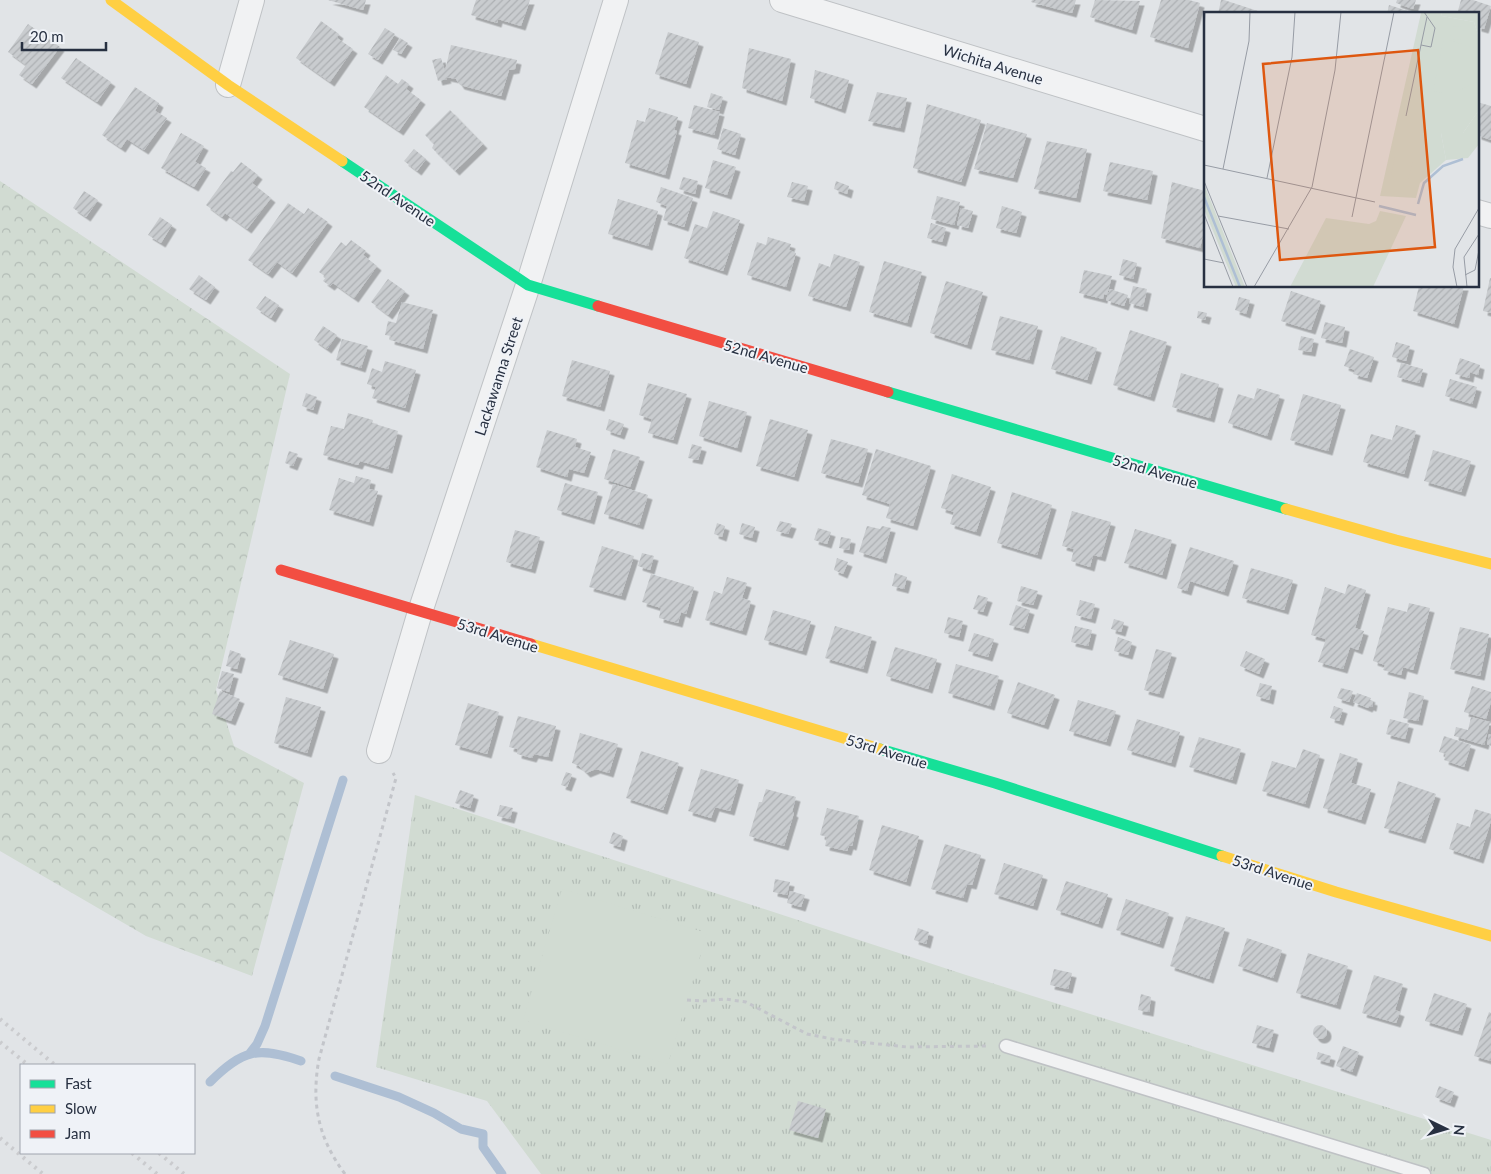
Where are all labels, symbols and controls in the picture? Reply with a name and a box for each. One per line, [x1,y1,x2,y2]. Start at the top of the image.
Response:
inset map [1204,12,1478,288]
scale bar [22,20,106,52]
text: 20 m [30,27,64,45]
street label: Wichita Avenue [941,40,1045,88]
street label: 52nd Avenue [357,166,439,230]
street label: Lackawanna Street [470,314,526,438]
street label: 52nd Avenue [722,335,810,377]
street label: 52nd Avenue [1111,450,1199,492]
street label: 53rd Avenue [455,614,541,656]
street label: 53rd Avenue [844,730,930,772]
street label: 53rd Avenue [1230,850,1316,894]
legend [20,1064,195,1154]
text: Fast [65,1074,92,1092]
text: Slow [65,1099,97,1117]
north arrow [1421,1104,1471,1154]
text: Jam [65,1124,91,1142]
text: N [1451,1124,1468,1136]

